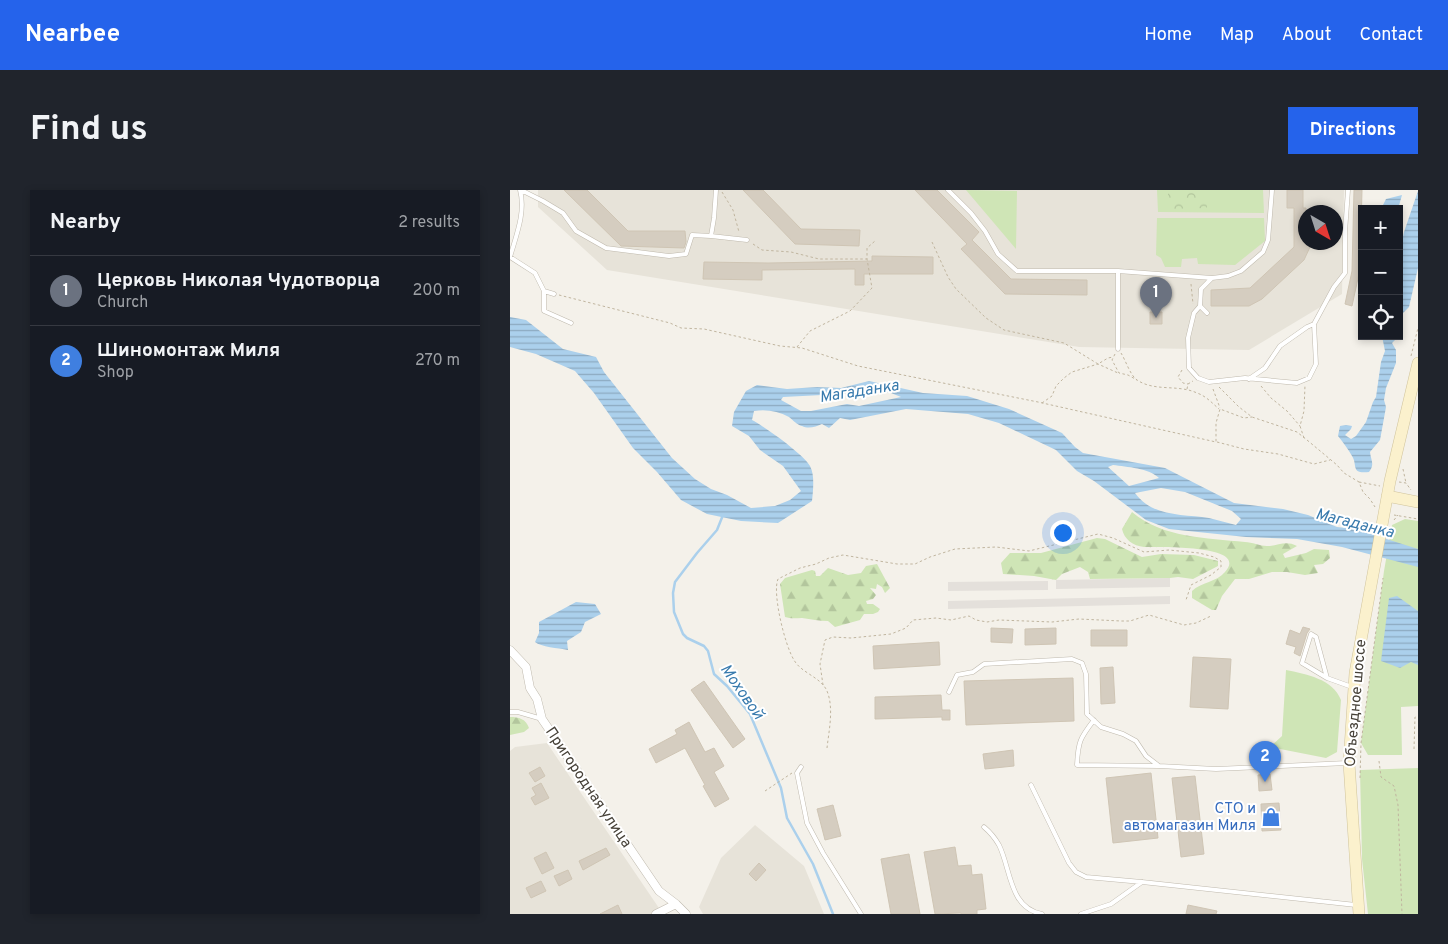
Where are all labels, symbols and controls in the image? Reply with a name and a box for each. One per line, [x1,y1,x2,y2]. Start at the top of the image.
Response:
text: Nearbee [25,20,120,50]
text: Home [1144,24,1192,47]
text: Map [1220,24,1254,47]
text: About [1282,24,1331,47]
text: Contact [1359,24,1423,47]
button: Directions [1288,107,1418,154]
text: Find us [30,108,148,152]
north arrow [1298,205,1343,250]
map controls [1358,205,1403,340]
button: + [1358,205,1403,250]
text: Nearby [50,209,121,236]
text: 2 results [398,213,460,233]
button: − [1358,250,1403,295]
text: Церковь Николая Чудотворца [97,269,380,293]
pin: 1 [1140,277,1172,318]
text: 1 [63,281,69,301]
text: 200 m [412,281,460,301]
text: Church [97,293,148,313]
button: locate [1358,295,1403,340]
text: Шиномонтаж Миля [97,339,280,363]
text: 2 [61,351,71,371]
text: 270 m [415,351,460,371]
text: Shop [97,363,134,383]
water label: Магаданка [818,376,901,408]
water label: Магаданка [1313,505,1397,544]
your location [1050,520,1076,546]
street label: Объездное шоссе [1341,638,1372,768]
water label: Моховой [715,661,768,724]
street label: Пригородная улица [540,724,635,852]
pin: 2 [1249,741,1281,782]
place label: СТО и автомагазин Миля [1124,800,1256,836]
shop icon: СТО и автомагазин Миля [1260,806,1282,828]

